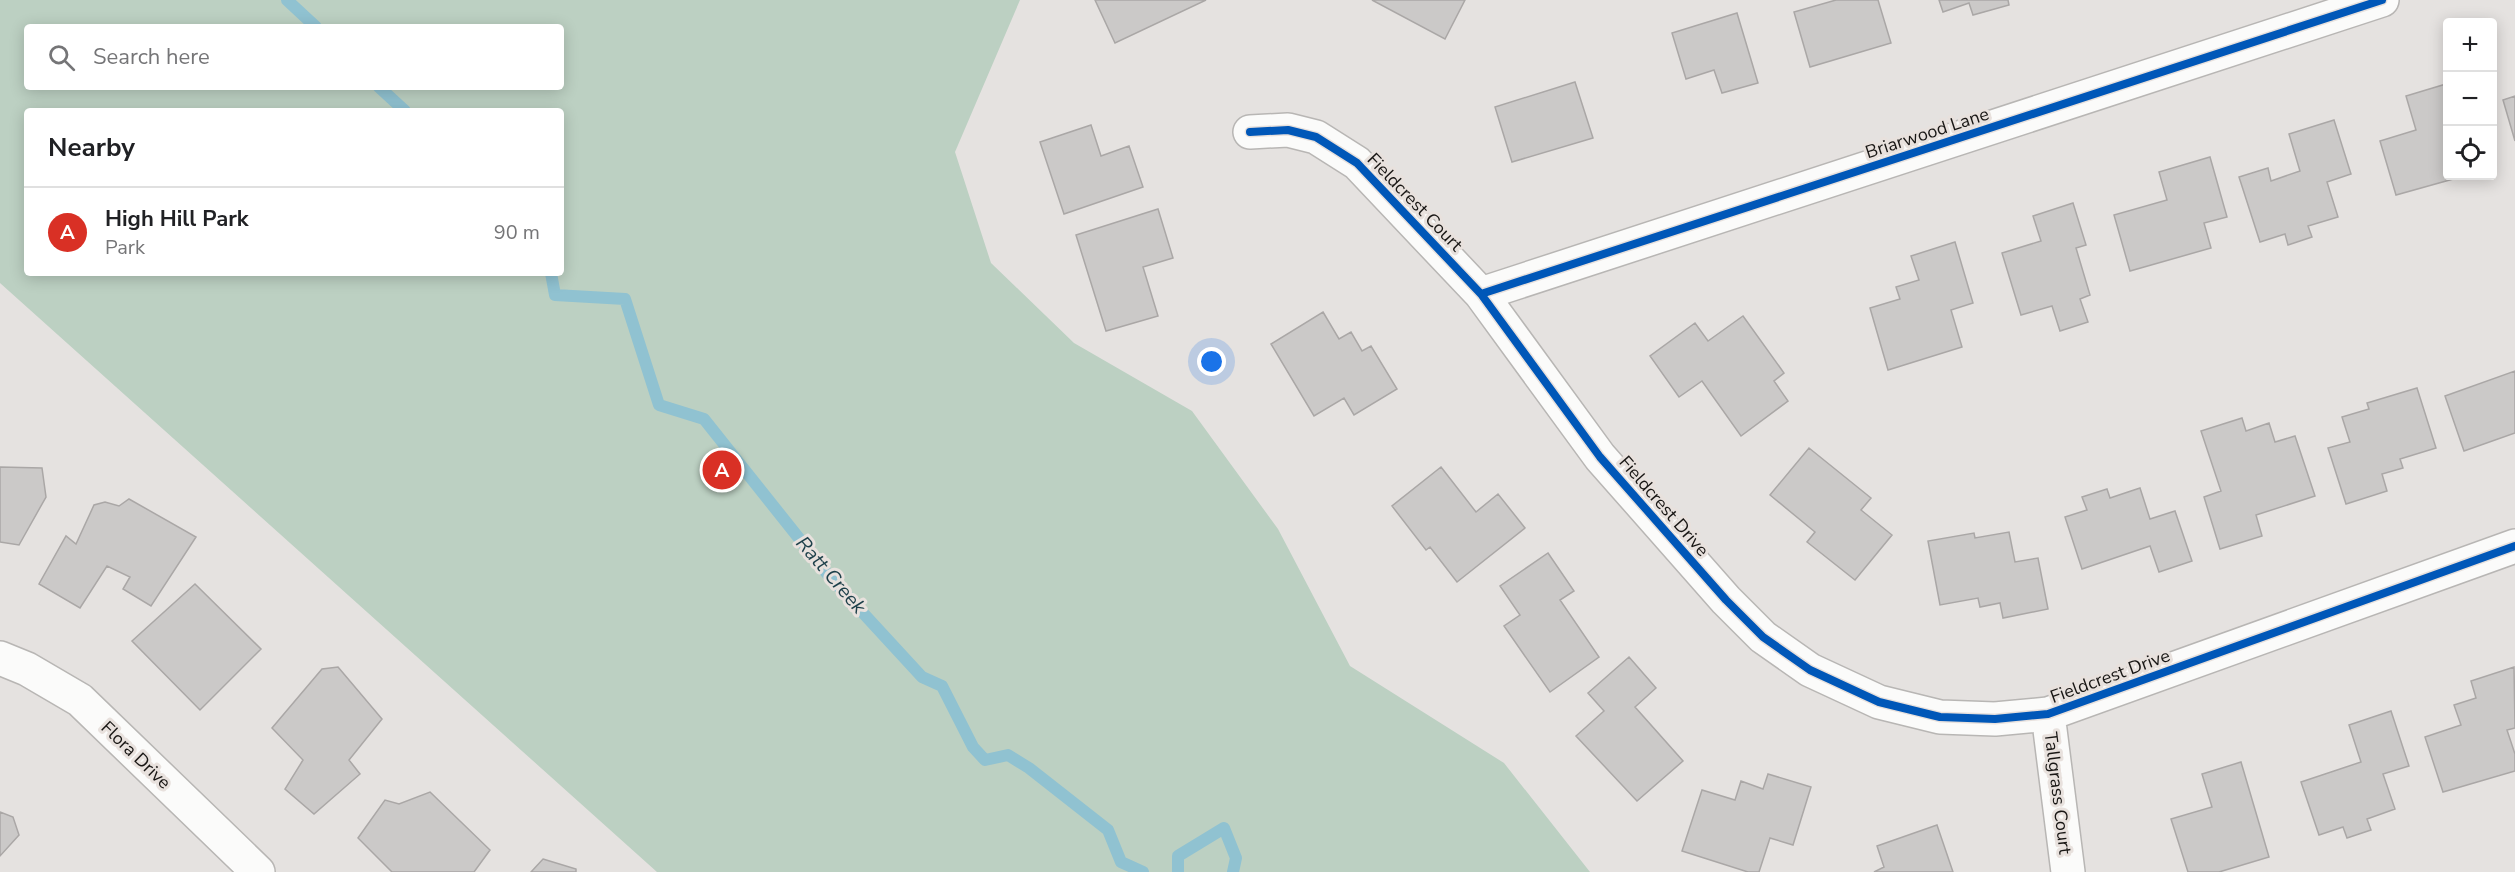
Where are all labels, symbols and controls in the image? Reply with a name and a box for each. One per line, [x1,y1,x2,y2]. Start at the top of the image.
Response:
map controls [2443,18,2497,180]
button: + [2443,18,2497,72]
search box [24,24,564,90]
icon: search [45,41,78,74]
text: Search here [93,42,210,72]
button: − [2443,72,2497,126]
street label: Briarwood Lane [1862,102,1992,164]
button: locate [2443,126,2497,180]
text: Nearby [48,130,135,165]
street label: Fieldcrest Court [1362,148,1469,257]
text: High Hill Park [105,204,249,234]
text: A [60,219,75,246]
text: 90 m [494,219,540,246]
text: Park [105,234,145,261]
your location [1197,347,1226,376]
pin: A [702,448,742,492]
street label: Fieldcrest Drive [1614,451,1714,561]
water label: Ratt Creek [790,530,873,620]
street label: Fieldcrest Drive [2047,643,2173,709]
street label: Flora Drive [96,716,176,794]
street label: Tallgrass Court [2039,731,2077,856]

